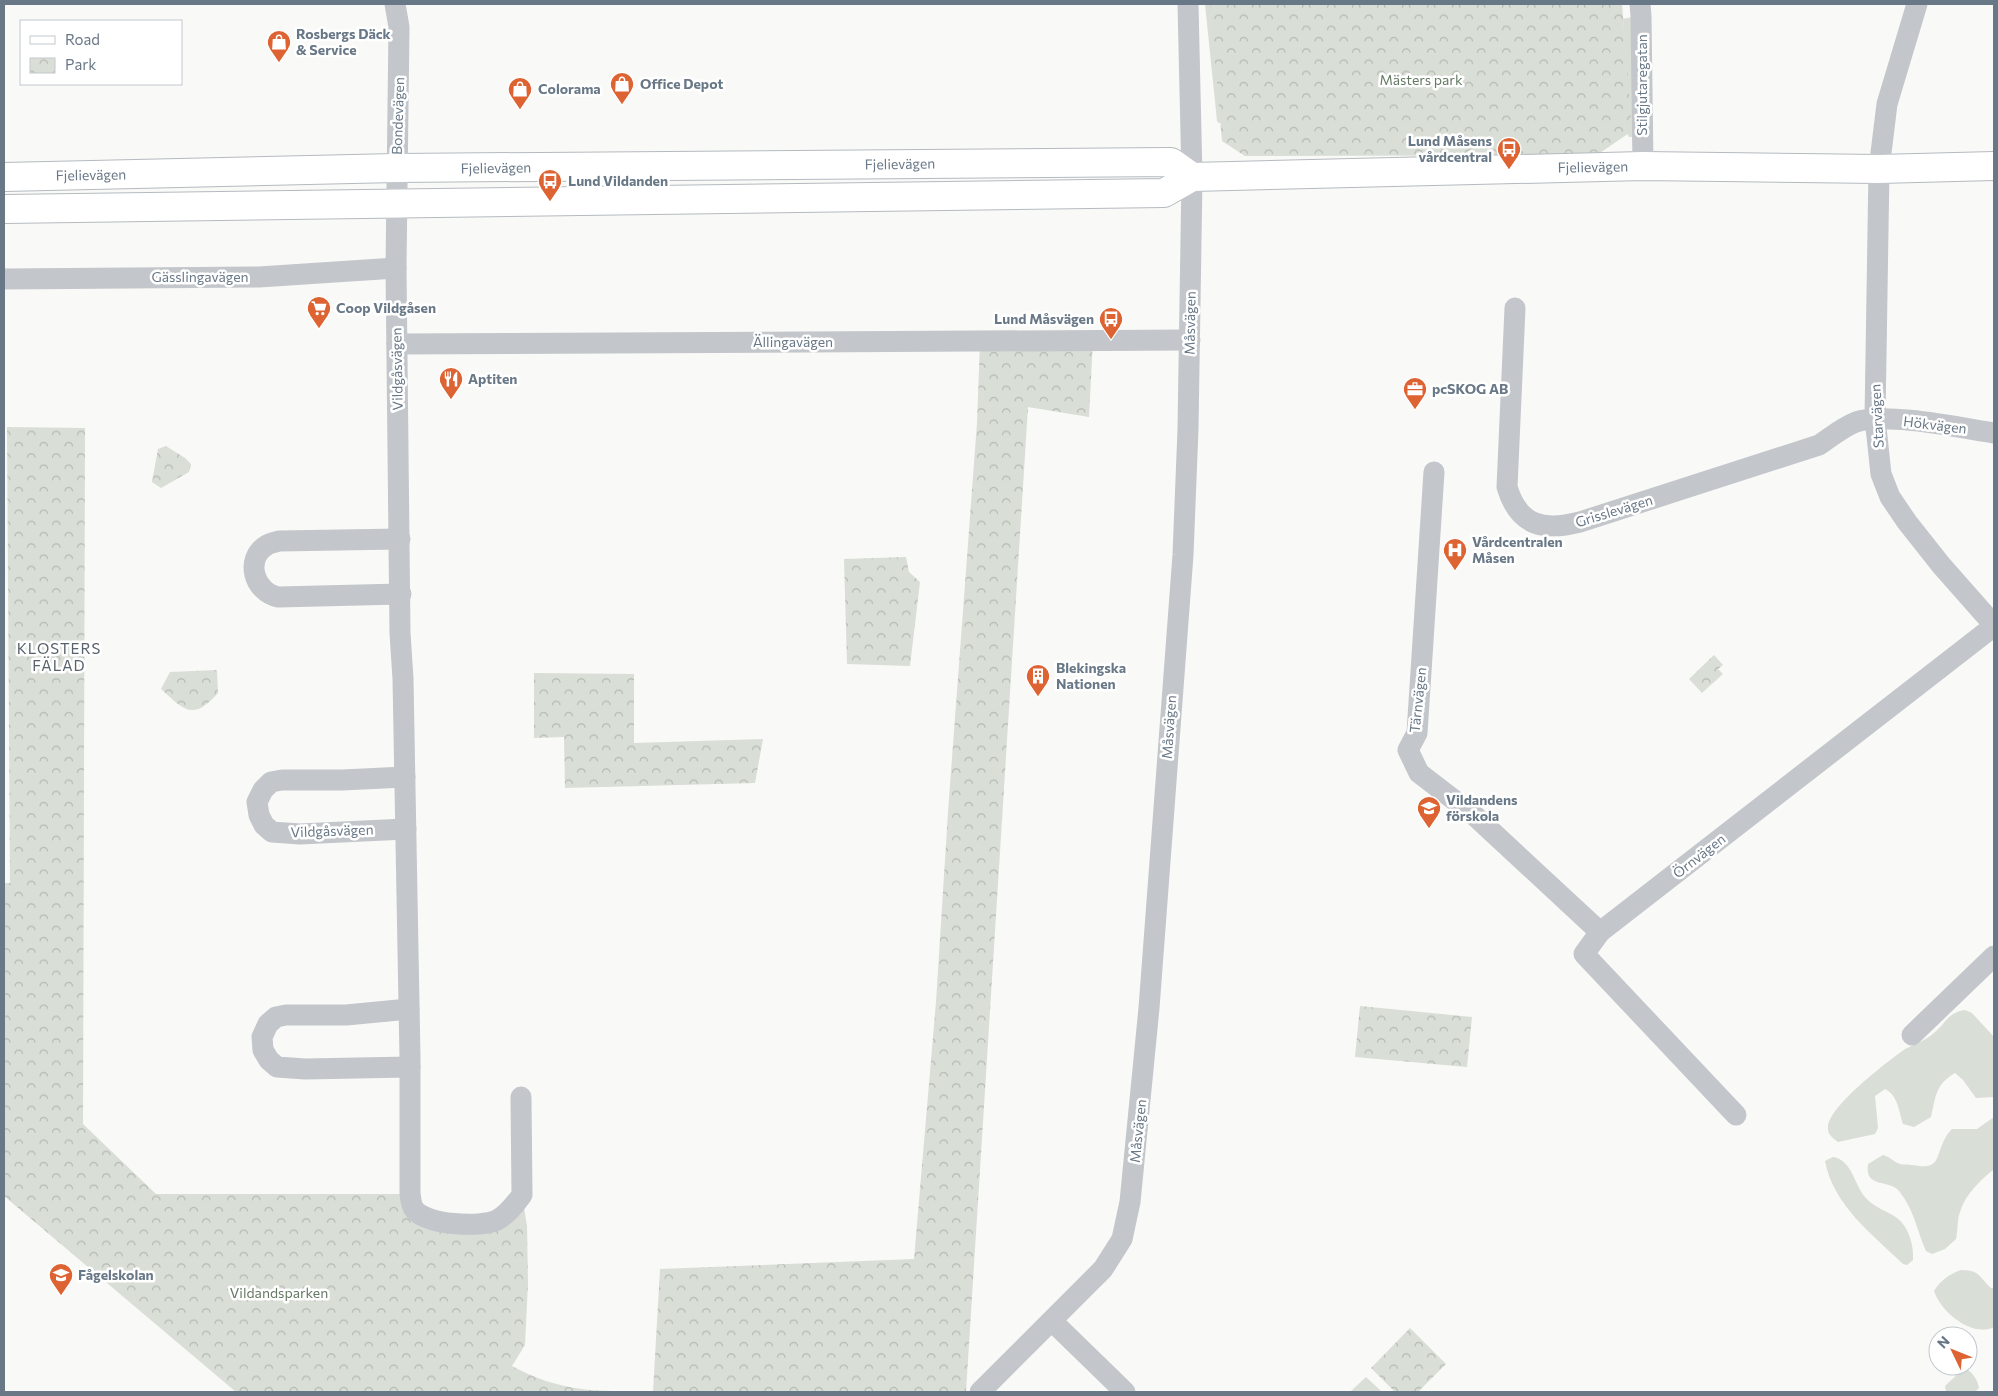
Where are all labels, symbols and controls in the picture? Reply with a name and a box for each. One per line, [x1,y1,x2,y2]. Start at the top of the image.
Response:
legend [20,20,182,85]
place label: Rosbergs Däck & Service [296,25,391,58]
shop icon: Rosbergs Däck & Service [266,29,292,63]
text: Road [65,30,100,48]
street label: Stilgjutaregatan [1633,34,1650,136]
text: Park [65,55,96,73]
shop icon: Office Depot [609,71,635,105]
park label: Mästers park [1379,71,1463,88]
place label: Office Depot [640,75,723,92]
shop icon: Colorama [507,76,533,110]
street label: Bondevägen [388,77,407,155]
place label: Colorama [538,80,601,97]
place label: Lund Måsens vårdcentral [1408,132,1492,165]
bus stop icon: Lund Måsens vårdcentral [1496,136,1522,170]
street label: Fjelievägen [865,154,935,173]
street label: Fjelievägen [1558,157,1628,176]
street label: Fjelievägen [461,158,531,177]
street label: Fjelievägen [56,165,126,184]
bus stop icon: Lund Vildanden [537,168,563,202]
place label: Lund Vildanden [568,172,668,189]
street label: Gässlingavägen [151,268,249,285]
street label: Måsvägen [1180,291,1199,355]
supermarket icon: Coop Vildgåsen [306,295,332,329]
place label: Coop Vildgåsen [336,299,436,316]
bus stop icon: Lund Måsvägen [1098,306,1124,340]
place label: Lund Måsvägen [994,310,1094,327]
street label: Vildgåsvägen [387,327,406,411]
street label: Ällingavägen [753,333,833,350]
restaurant icon: Aptiten [438,366,464,400]
place label: Aptiten [468,370,517,387]
office icon: pcSKOG AB [1402,376,1428,410]
place label: pcSKOG AB [1432,380,1508,397]
street label: Starvägen [1866,384,1887,448]
street label: Hökvägen [1902,412,1968,437]
street label: Grisslevägen [1573,491,1655,530]
place label: Vårdcentralen Måsen [1472,533,1563,566]
hospital icon: Vårdcentralen Måsen [1442,537,1468,571]
district label: KLOSTERS FÄLAD [17,639,101,674]
place label: Blekingska Nationen [1056,659,1126,692]
building icon: Blekingska Nationen [1025,663,1051,697]
street label: Tärnvägen [1406,666,1429,734]
street label: Måsvägen [1158,694,1179,759]
place label: Vildandens förskola [1446,791,1518,824]
school or university icon: Vildandens förskola [1416,795,1442,829]
street label: Vildgåsvägen [290,821,374,840]
street label: Örnvägen [1669,830,1728,881]
street label: Måsvägen [1126,1098,1149,1164]
school or university icon: Fågelskolan [48,1262,74,1296]
place label: Fågelskolan [78,1266,154,1283]
park label: Vildandsparken [230,1284,328,1301]
north arrow [1928,1326,1978,1376]
text: N [1933,1332,1953,1351]

